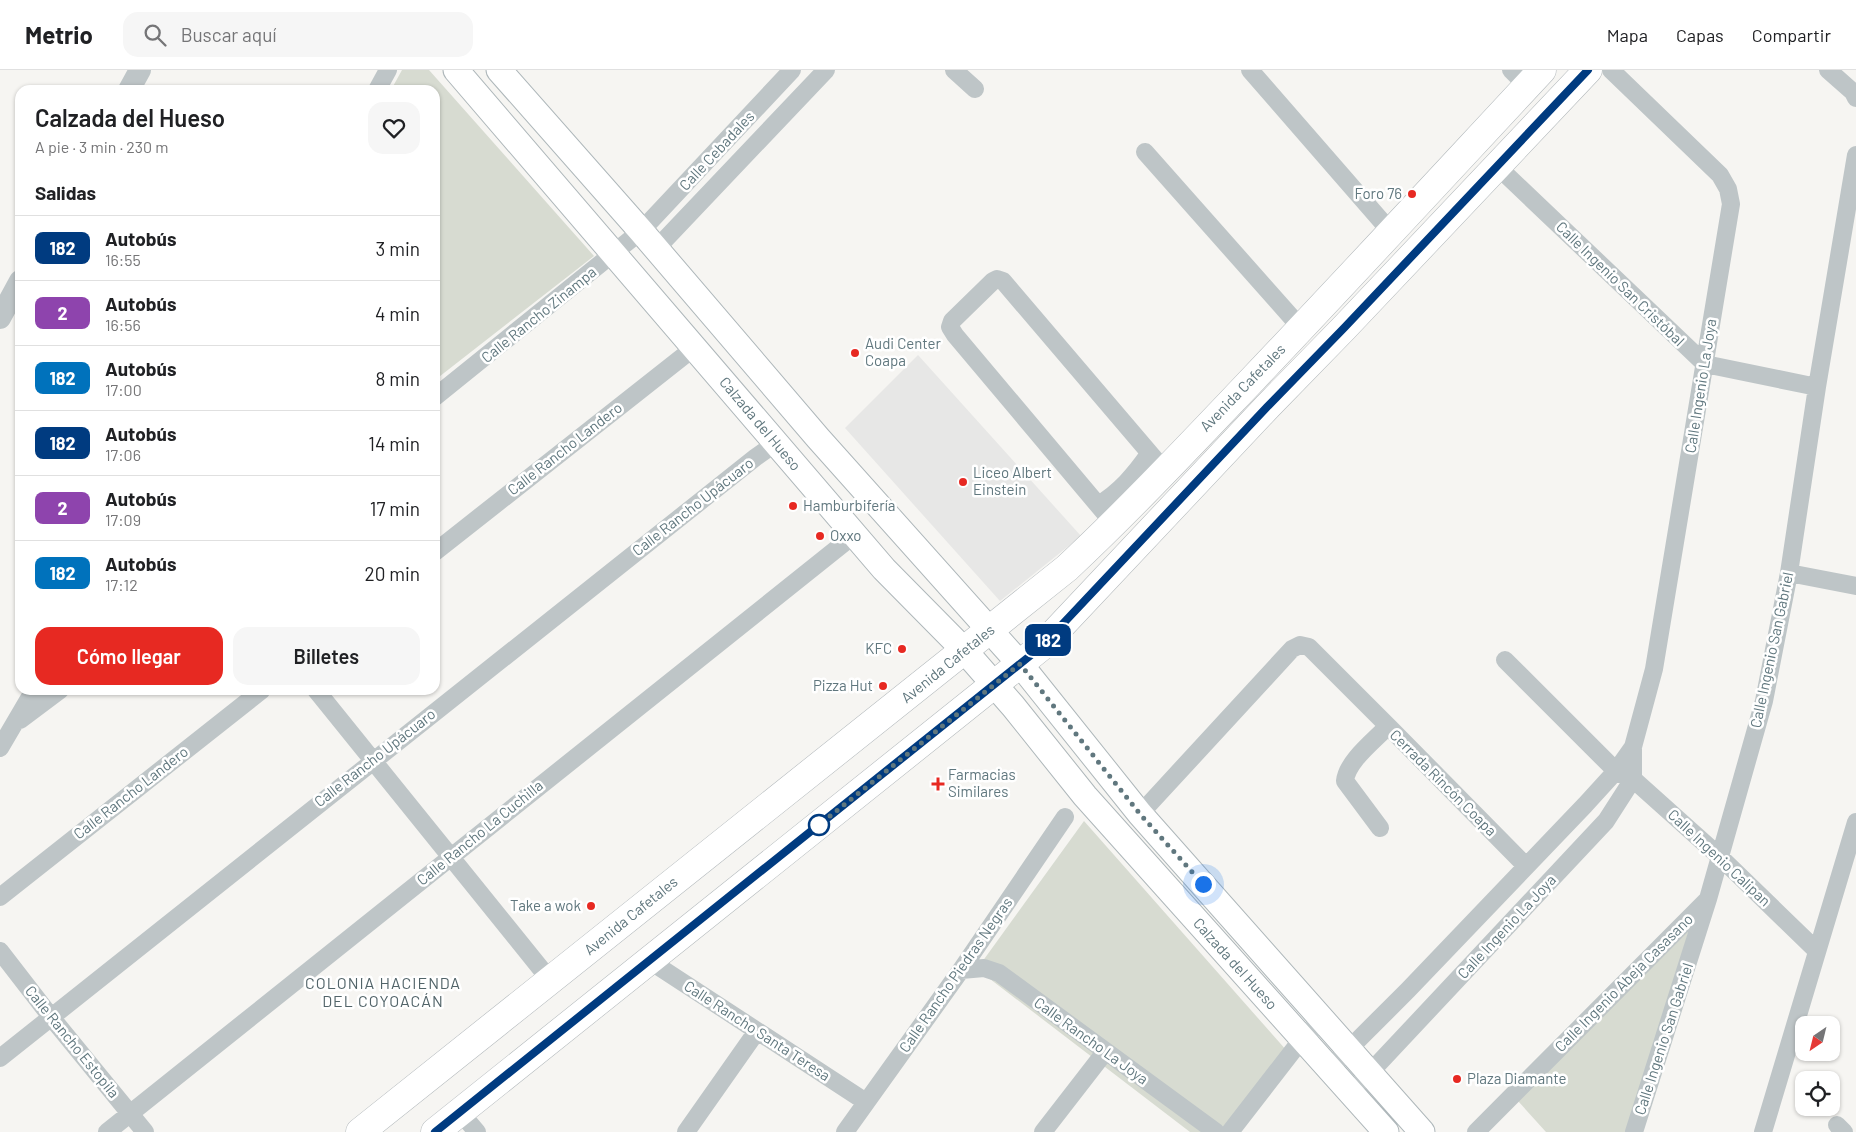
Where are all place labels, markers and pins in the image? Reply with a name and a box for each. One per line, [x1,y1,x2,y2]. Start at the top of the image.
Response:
place label: Foro 76 [1355,184,1402,202]
marker: Foro 76 [1406,188,1418,200]
place label: Audi Center Coapa [865,334,942,369]
marker: Audi Center Coapa [849,347,861,359]
place label: Liceo Albert Einstein [973,463,1052,498]
marker: Liceo Albert Einstein [957,476,969,488]
place label: Hamburbifería [803,496,896,514]
marker: Hamburbifería [787,500,799,512]
place label: Oxxo [830,526,862,544]
marker: Oxxo [814,530,826,542]
place label: KFC [865,639,892,657]
marker: KFC [896,643,908,655]
place label: Pizza Hut [813,676,873,694]
marker: Pizza Hut [877,680,889,692]
place label: Farmacias Similares [948,765,1016,800]
marker: Farmacias Similares [932,778,944,790]
unlabelled marker [808,814,830,836]
place label: Take a wok [510,896,581,914]
marker: Take a wok [585,900,597,912]
place label: Plaza Diamante [1467,1069,1566,1087]
marker: Plaza Diamante [1451,1073,1463,1085]

